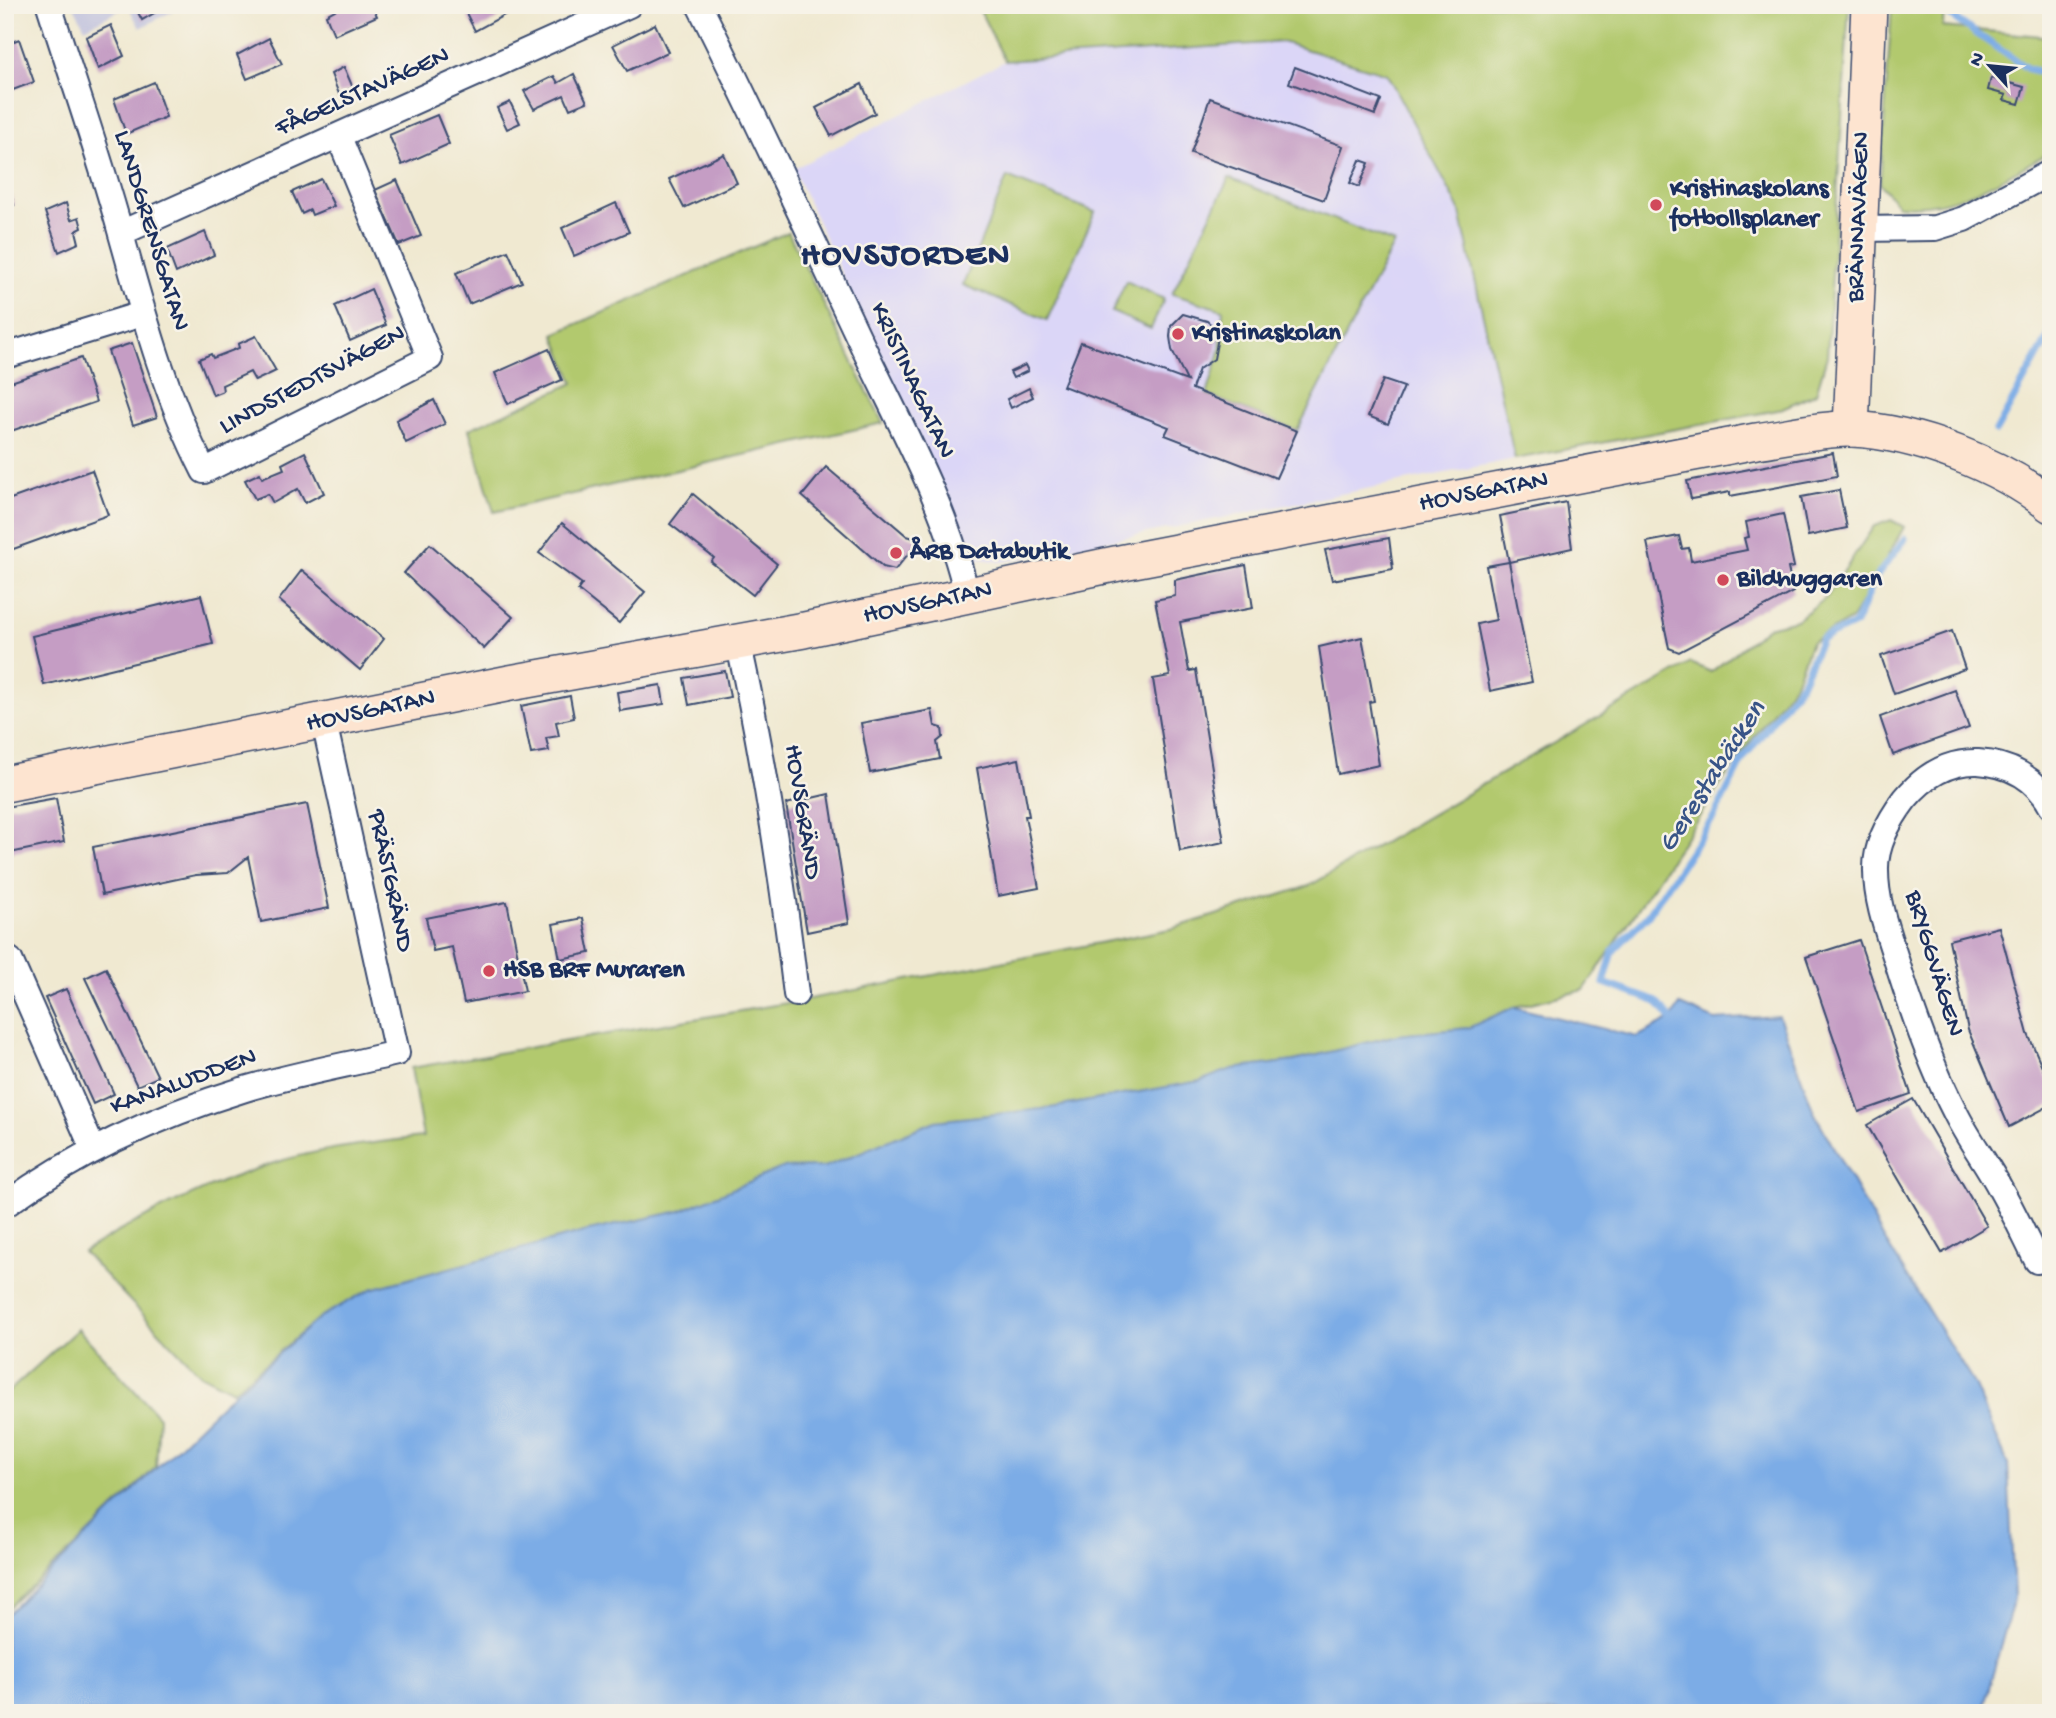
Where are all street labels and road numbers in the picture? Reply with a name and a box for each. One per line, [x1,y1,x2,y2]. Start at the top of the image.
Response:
street label: FÅGELSTAVÄGEN [270,40,455,146]
street label: LANDGRENSGATAN [105,127,195,335]
street label: BRÄNNAVÄGEN [1841,131,1878,304]
street label: KRISTINAGATAN [861,298,961,464]
street label: LINDSTEDTSVÄGEN [215,319,411,443]
street label: HOVSGATAN [1417,465,1551,521]
street label: HOVSGATAN [861,575,995,633]
street label: HOVSGATAN [304,683,438,741]
street label: HOVSGRÄND [775,742,827,882]
street label: PRÄSTGRÄND [359,806,419,955]
street label: BRYGGVÄGEN [1896,886,1970,1041]
street label: KANALUDDEN [107,1042,261,1124]

